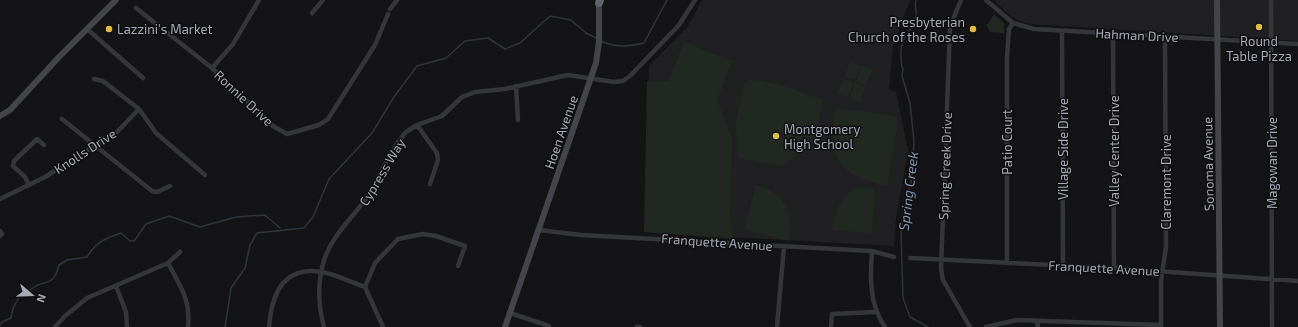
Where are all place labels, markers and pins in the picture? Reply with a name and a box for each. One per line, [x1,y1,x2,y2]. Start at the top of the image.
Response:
place label: Presbyterian Church of the Roses [848,14,965,45]
place label: Lazzini's Market [117,21,212,37]
marker: Round Table Pizza [1254,22,1264,32]
marker: Lazzini's Market [104,24,114,34]
marker: Presbyterian Church of the Roses [968,24,978,34]
place label: Round Table Pizza [1226,33,1292,64]
place label: Montgomery High School [784,121,860,152]
marker: Montgomery High School [771,131,781,141]

